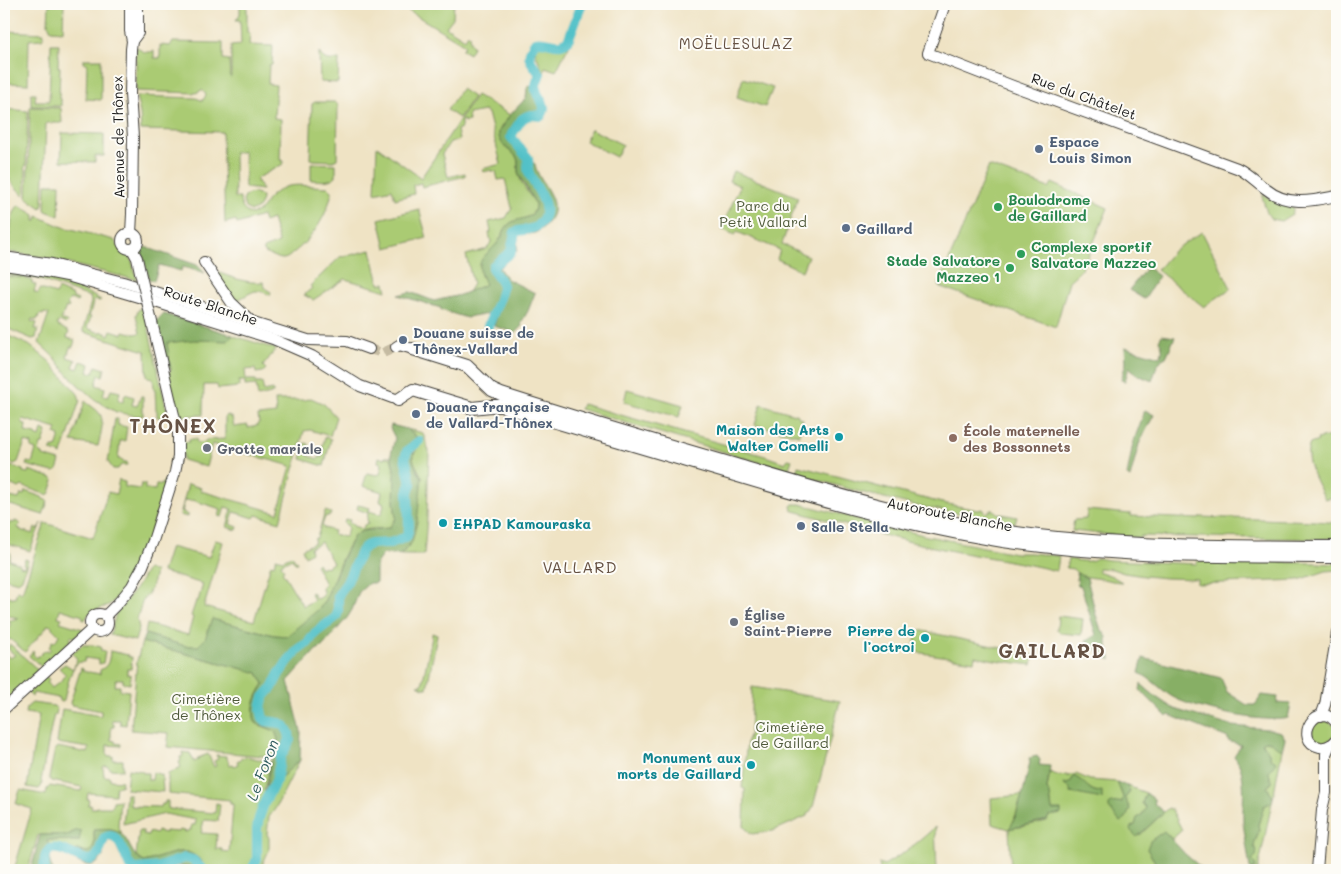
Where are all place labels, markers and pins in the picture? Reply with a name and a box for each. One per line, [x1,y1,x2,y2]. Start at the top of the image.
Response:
place label: Espace Louis Simon [1049,132,1132,167]
marker: Espace Louis Simon [1033,143,1045,155]
place label: Boulodrome de Gaillard [1008,190,1090,225]
marker: Boulodrome de Gaillard [992,201,1004,213]
place label: Gaillard [856,219,913,238]
marker: Gaillard [840,222,852,234]
place label: Complexe sportif Salvatore Mazzeo [1031,237,1157,272]
marker: Complexe sportif Salvatore Mazzeo [1015,248,1027,260]
place label: Stade Salvatore Mazzeo 1 [887,251,1000,286]
marker: Stade Salvatore Mazzeo 1 [1004,262,1016,274]
place label: Douane suisse de Thônex-Vallard [413,323,534,358]
marker: Douane suisse de Thônex-Vallard [397,334,409,346]
place label: Douane française de Vallard-Thônex [426,397,553,432]
marker: Douane française de Vallard-Thônex [410,408,422,420]
place label: Maison des Arts Walter Comelli [716,420,829,455]
place label: École maternelle des Bossonnets [963,421,1080,456]
marker: Maison des Arts Walter Comelli [833,431,845,443]
marker: École maternelle des Bossonnets [947,432,959,444]
place label: Grotte mariale [217,439,322,458]
marker: Grotte mariale [201,442,213,454]
place label: EHPAD Kamouraska [453,514,591,533]
marker: EHPAD Kamouraska [437,517,449,529]
place label: Salle Stella [811,517,889,536]
marker: Salle Stella [795,520,807,532]
place label: Église Saint-Pierre [744,605,832,640]
marker: Église Saint-Pierre [728,616,740,628]
place label: Pierre de l’octroi [847,621,915,656]
marker: Pierre de l’octroi [919,632,931,644]
place label: Monument aux morts de Gaillard [617,748,741,783]
marker: Monument aux morts de Gaillard [745,759,757,771]

